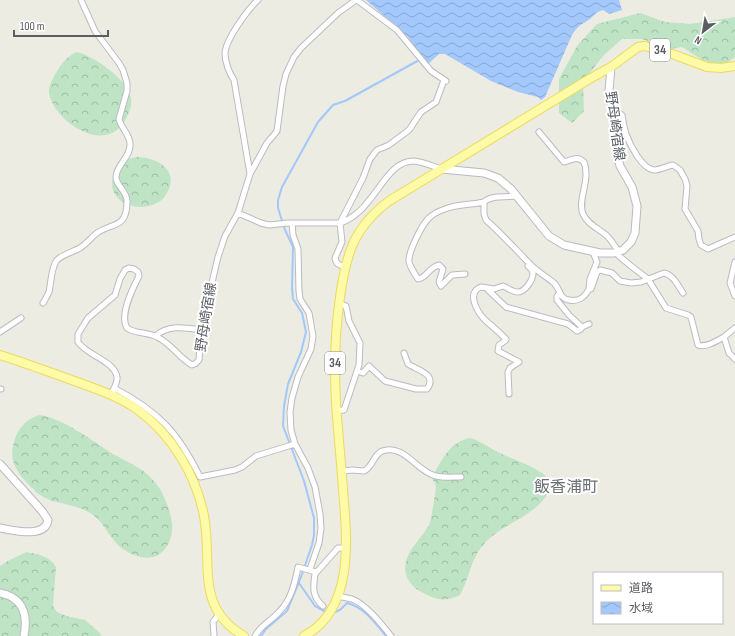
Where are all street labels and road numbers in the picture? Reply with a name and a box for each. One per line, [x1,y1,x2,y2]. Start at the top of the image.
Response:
road number: 34 [650,39,670,61]
street label: 野母崎宿線 [602,90,628,162]
street label: 野母崎宿線 [192,281,220,353]
road number: 34 [325,352,345,374]

